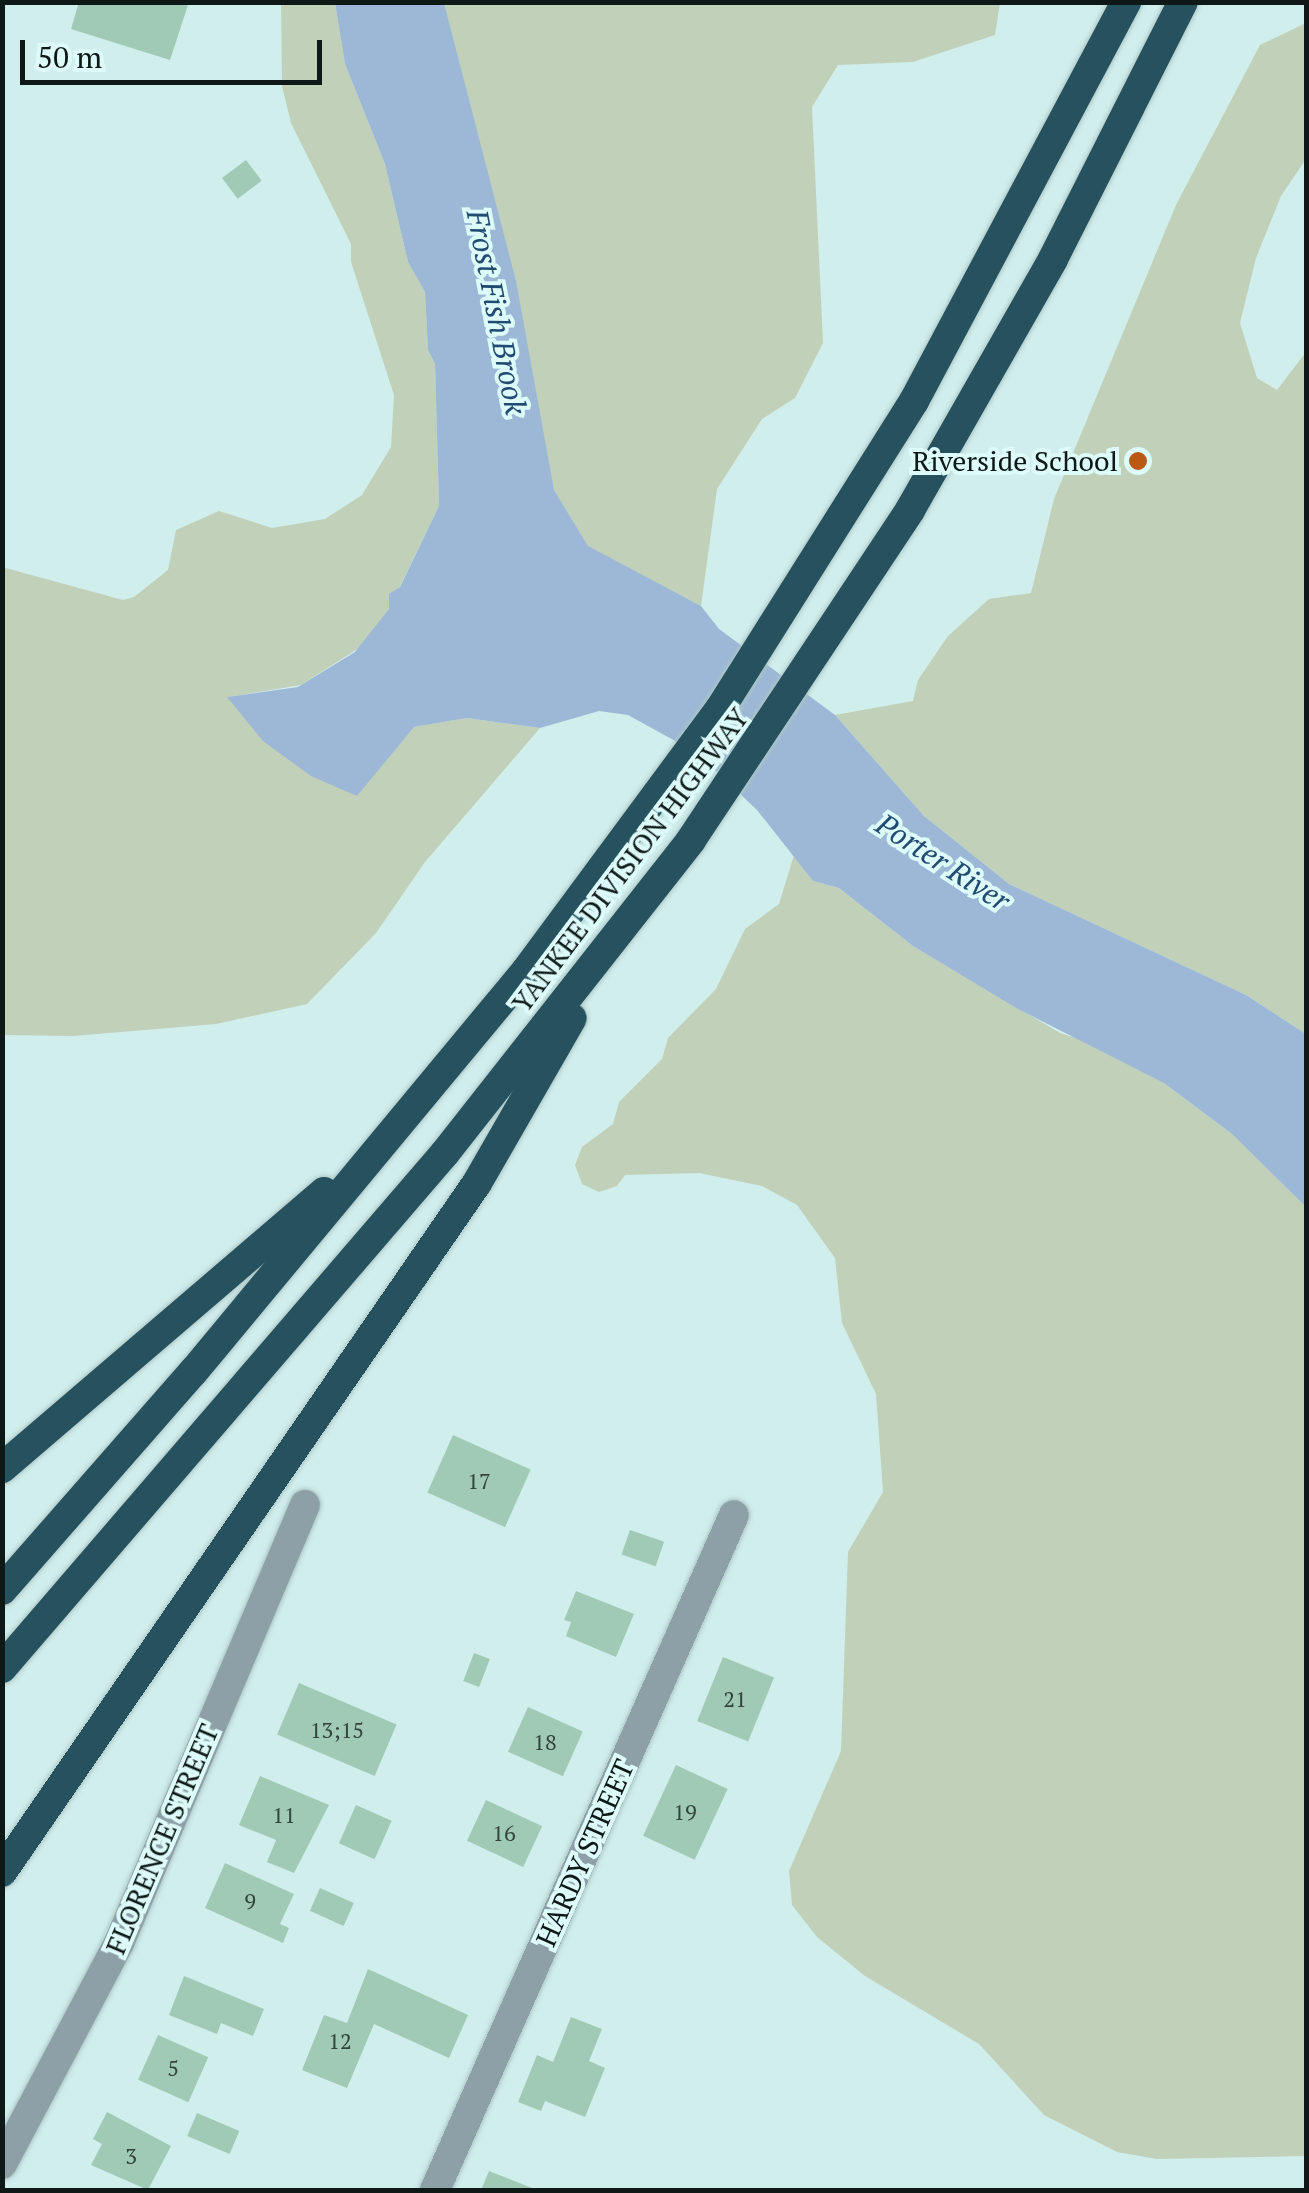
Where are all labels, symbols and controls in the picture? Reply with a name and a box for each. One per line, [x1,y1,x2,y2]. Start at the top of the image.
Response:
scale bar [25,20,328,82]
text: 50 m [37,37,102,77]
water label: Frost Fish Brook [459,206,535,418]
place label: Riverside School [912,444,1118,478]
marker: Riverside School [1127,450,1149,472]
street label: YANKEE DIVISION HIGHWAY [505,701,755,1019]
water label: Porter River [869,806,1017,918]
house number: 17 [467,1468,491,1494]
house number: 21 [723,1686,747,1712]
house number: 13;15 [310,1717,364,1743]
street label: FLORENCE STREET [98,1719,226,1959]
house number: 18 [533,1729,557,1755]
street label: HARDY STREET [529,1754,641,1952]
house number: 19 [673,1799,697,1825]
house number: 11 [272,1802,296,1828]
house number: 16 [492,1820,516,1846]
house number: 9 [244,1888,256,1914]
house number: 12 [328,2028,352,2054]
house number: 5 [167,2055,179,2081]
house number: 3 [125,2143,137,2169]

